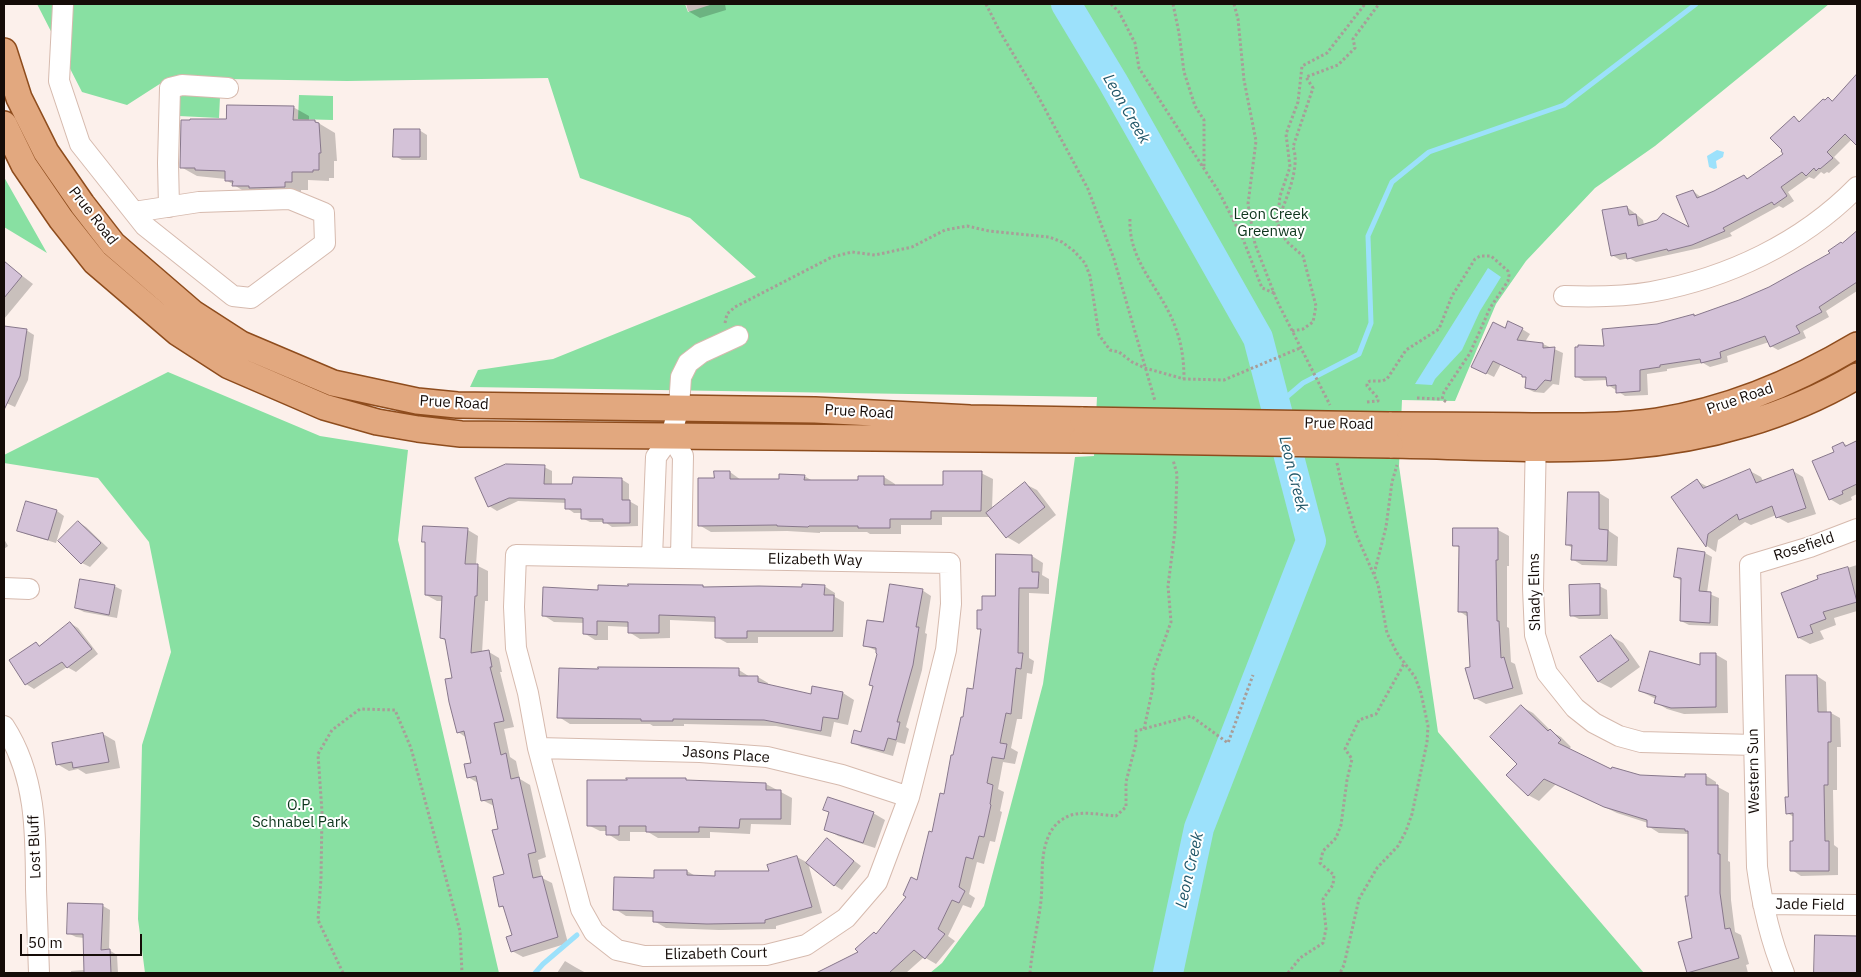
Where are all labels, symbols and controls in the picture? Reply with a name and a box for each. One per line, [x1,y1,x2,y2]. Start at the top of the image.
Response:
water label: Leon Creek [1098,71,1154,147]
street label: Prue Road [65,183,121,249]
park label: Leon Creek Greenway [1233,206,1309,241]
street label: Prue Road [1704,379,1776,419]
street label: Prue Road [419,392,489,414]
street label: Prue Road [824,401,894,423]
street label: Prue Road [1304,414,1374,434]
water label: Leon Creek [1274,434,1312,514]
street label: Rosefield [1771,529,1837,565]
street label: Elizabeth Way [768,550,862,570]
street label: Shady Elms [1525,553,1545,631]
street label: Western Sun [1744,728,1764,814]
street label: Jasons Place [682,743,770,767]
park label: O.P. Schnabel Park [252,797,348,832]
street label: Lost Bluff [25,815,45,879]
water label: Leon Creek [1172,830,1208,910]
street label: Jade Field [1775,895,1845,915]
scale bar [22,924,145,956]
text: 50 m [28,933,63,952]
street label: Elizabeth Court [664,944,768,964]

